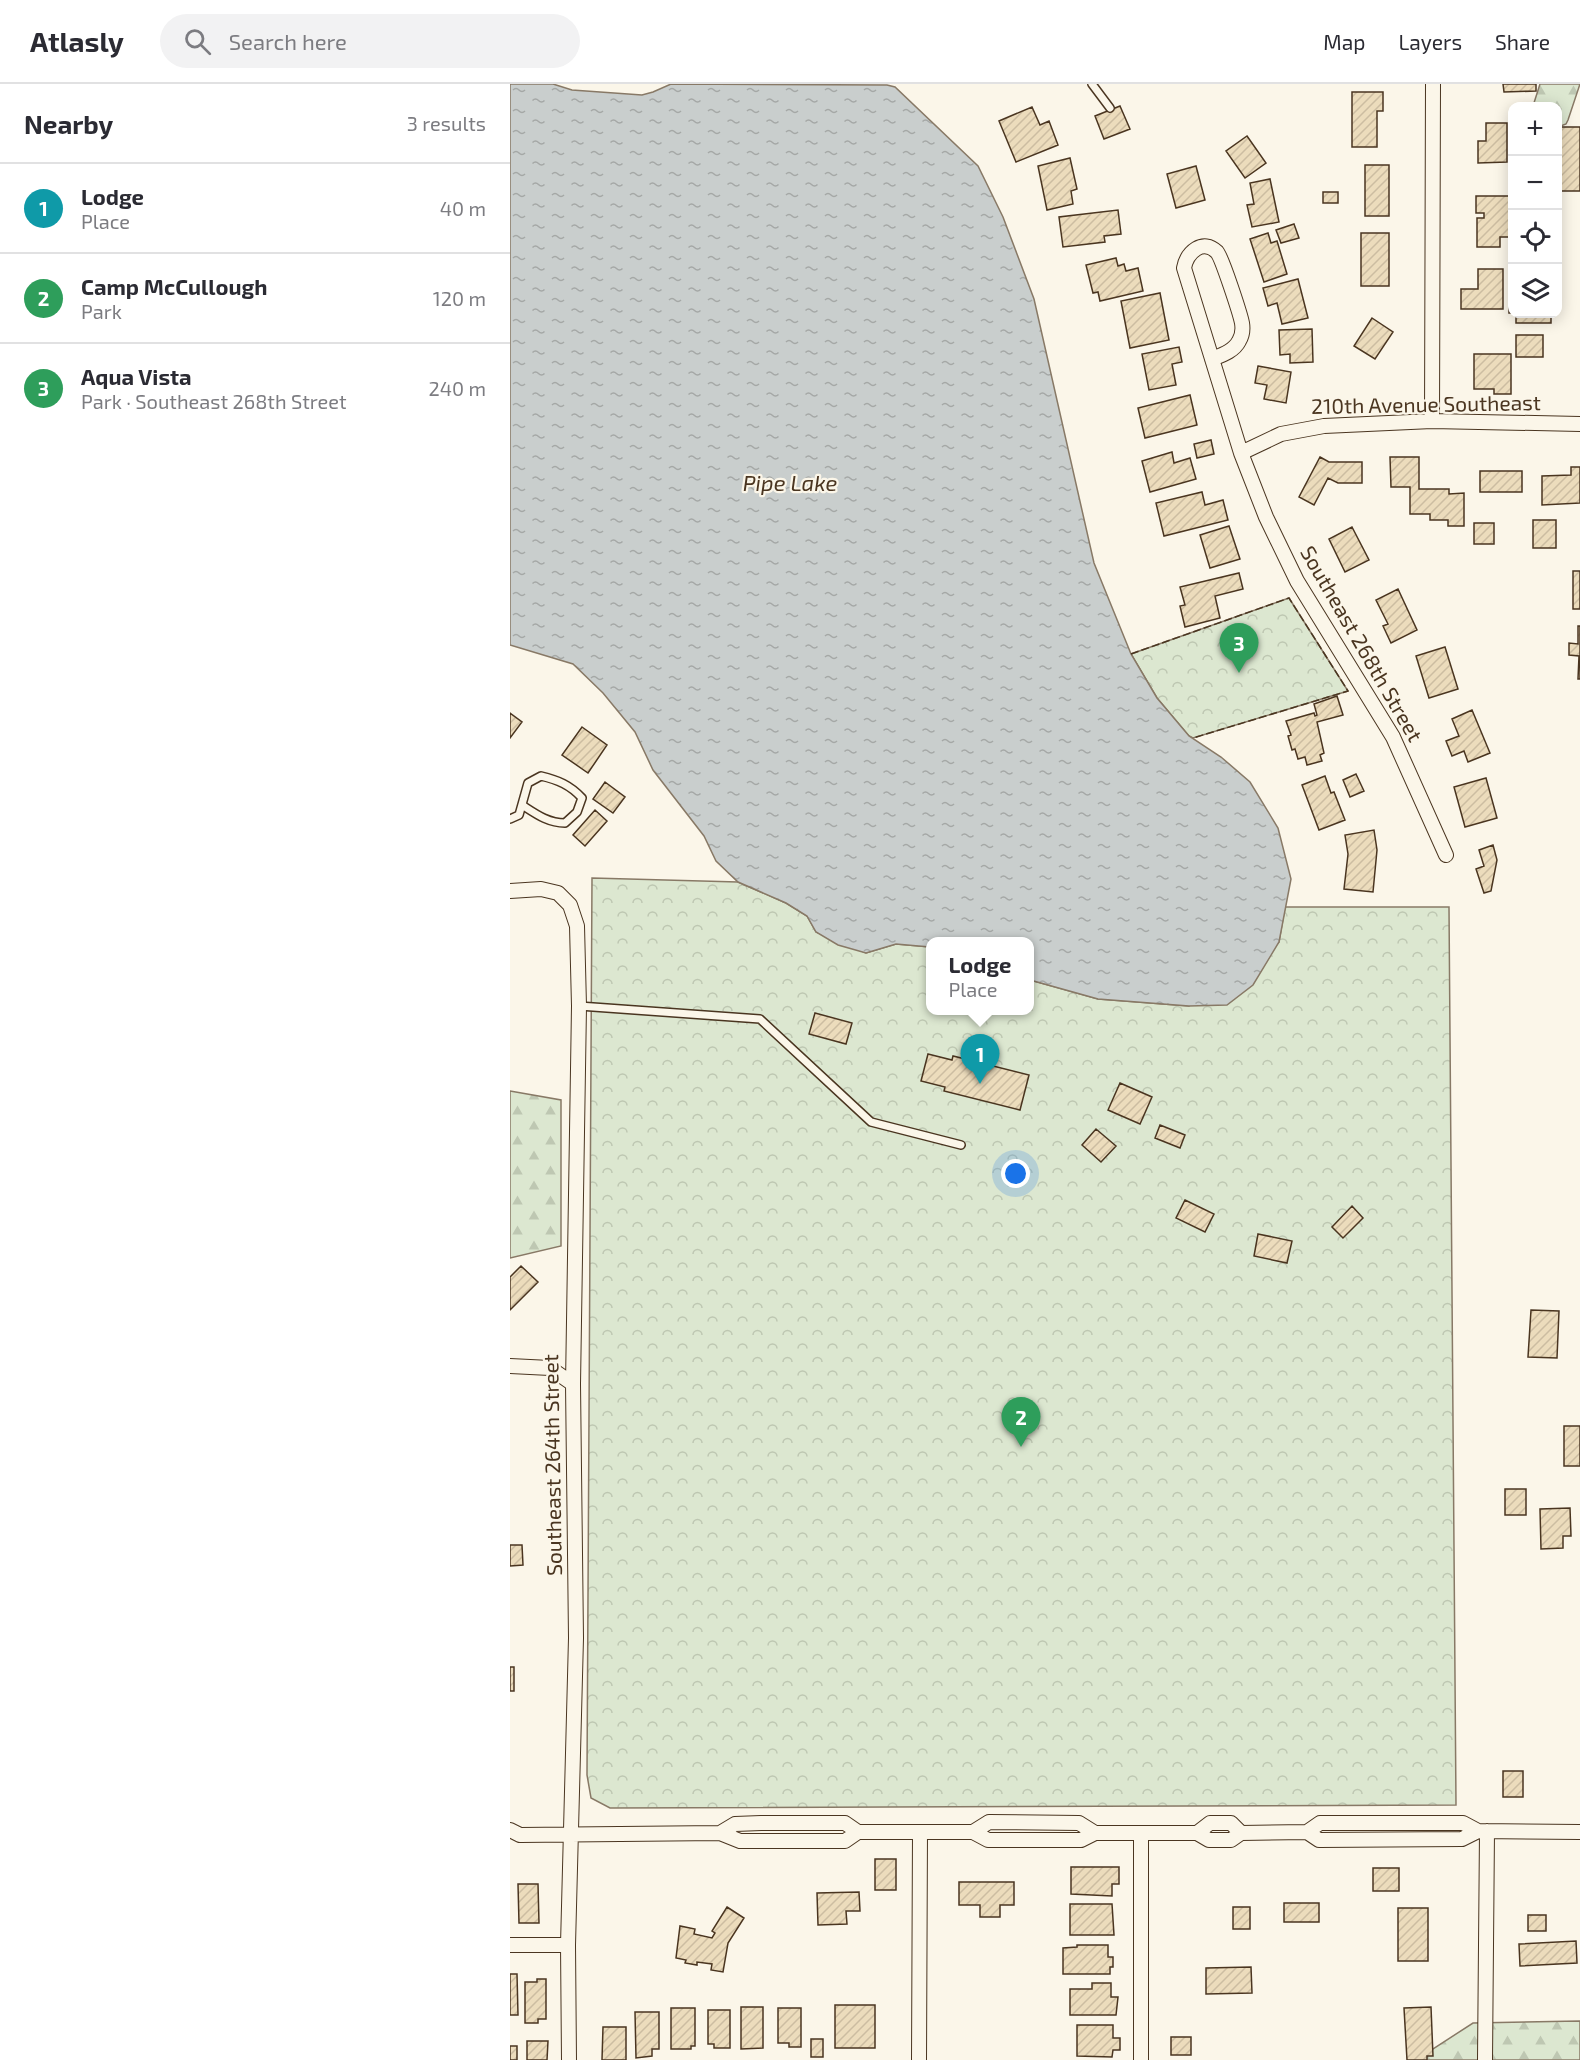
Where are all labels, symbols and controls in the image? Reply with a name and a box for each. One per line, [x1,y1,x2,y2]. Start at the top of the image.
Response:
search box [160,14,580,68]
text: Atlasly [30,24,124,58]
icon: search [181,25,214,58]
text: Search here [229,28,347,54]
text: Map [1323,29,1365,54]
text: Layers [1398,29,1462,54]
text: Share [1495,29,1550,54]
map controls [1508,102,1562,318]
button: + [1508,102,1562,156]
text: Nearby [24,108,113,139]
text: 3 results [407,111,486,135]
button: − [1508,156,1562,210]
text: Lodge [81,183,144,209]
text: 1 [39,196,48,220]
text: 40 m [440,196,486,220]
text: Place [81,209,130,233]
button: locate [1508,210,1562,264]
button: layers [1508,264,1562,318]
text: Camp McCullough [81,273,268,299]
text: 2 [38,286,49,310]
text: 120 m [433,286,486,310]
text: Park [81,299,122,323]
text: Aqua Vista [81,363,192,389]
text: 3 [38,376,49,400]
text: 240 m [428,376,486,400]
text: Park · Southeast 268th Street [81,389,347,413]
street label: 210th Avenue Southeast [1311,389,1541,418]
water label: Pipe Lake [743,469,837,495]
street label: Southeast 268th Street [1296,541,1429,746]
pin: 3 [1220,624,1258,673]
popup [926,937,1034,1015]
text: Lodge [949,951,1011,977]
text: Place [949,977,998,1001]
pin: 1 [960,1034,1000,1084]
your location [1001,1159,1030,1188]
street label: Southeast 264th Street [537,1354,566,1576]
pin: 2 [1002,1398,1040,1447]

